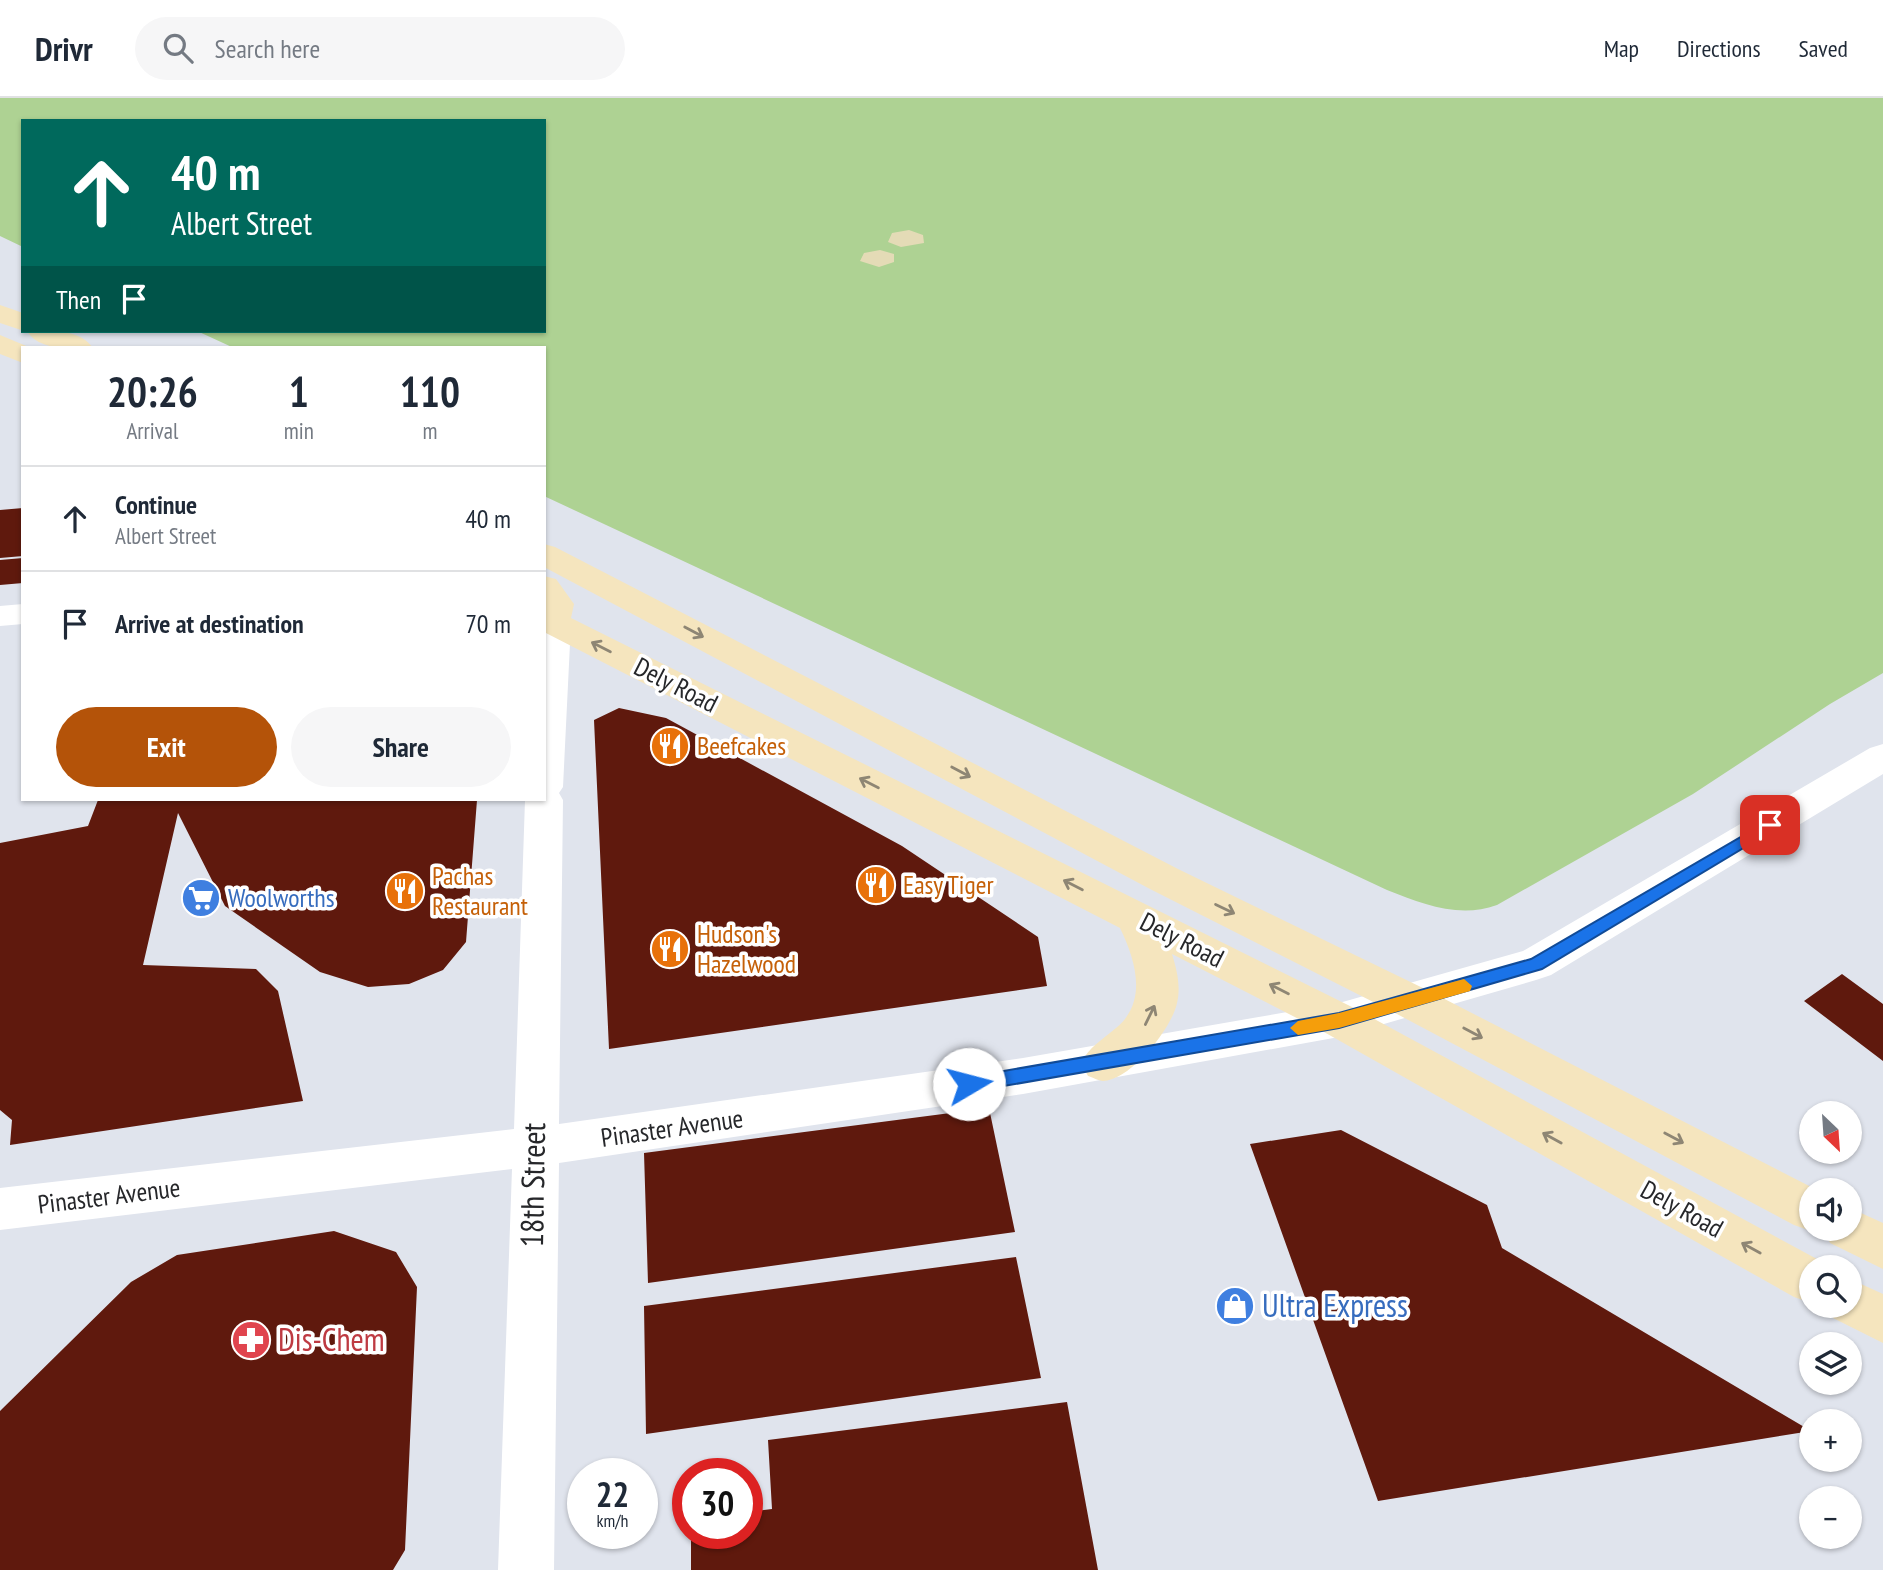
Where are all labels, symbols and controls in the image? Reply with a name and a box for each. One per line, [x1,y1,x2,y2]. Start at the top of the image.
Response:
search box [135,17,625,80]
text: Drivr [35,27,93,70]
icon: search [159,29,197,67]
text: Search here [215,32,320,65]
text: Map [1604,33,1639,64]
text: Directions [1677,33,1761,64]
text: Saved [1799,33,1848,64]
text: 40 m [171,140,260,204]
icon: ahead [56,147,147,238]
text: Albert Street [171,202,312,244]
icon: arrive [115,280,153,318]
text: Then [56,283,101,316]
text: 20:26 [107,364,198,419]
text: 1 [289,364,309,419]
text: 110 [400,364,460,419]
text: Arrival [126,416,178,445]
text: min [284,416,314,445]
text: m [422,416,437,445]
text: Continue [115,488,197,521]
icon: ahead [56,500,94,538]
text: 40 m [465,502,511,535]
text: Albert Street [115,521,216,550]
icon: arrive [56,605,94,643]
text: Arrive at destination [115,607,304,640]
text: 70 m [465,607,511,640]
one-way arrow [684,625,704,639]
one-way arrow [591,639,612,653]
street label: Dely Road [629,650,724,720]
button: Exit [56,707,277,787]
button: Share [291,707,511,787]
restaurant icon: Beefcakes [649,725,691,767]
place label: Beefcakes [697,729,786,762]
one-way arrow [950,766,971,779]
one-way arrow [859,775,880,789]
pin [1740,795,1800,855]
icon: arrive [1751,806,1789,844]
place label: Pachas Restaurant [432,859,528,922]
restaurant icon: Easy Tiger [855,864,897,906]
place label: Easy Tiger [903,868,994,901]
restaurant icon: Pachas Restaurant [384,870,426,912]
supermarket icon: Woolworths [180,877,222,919]
one-way arrow [1063,877,1084,891]
place label: Woolworths [228,881,335,914]
one-way arrow [1214,903,1235,916]
street label: Dely Road [1135,905,1230,975]
place label: Hudson's Hazelwood [697,917,796,980]
restaurant icon: Hudson's Hazelwood [649,928,691,970]
one-way arrow [1269,982,1290,996]
one-way arrow [1143,1005,1157,1026]
one-way arrow [1462,1027,1482,1041]
position arrow [932,1047,1006,1121]
street label: Pinaster Avenue [599,1101,745,1154]
north arrow [1799,1101,1862,1164]
map controls [1799,1101,1862,1549]
street label: 18th Street [510,1122,554,1248]
one-way arrow [1543,1131,1563,1145]
one-way arrow [1663,1132,1684,1146]
street label: Pinaster Avenue [36,1170,182,1221]
street label: Dely Road [1635,1172,1729,1245]
button: sound [1799,1178,1862,1241]
one-way arrow [1742,1241,1762,1255]
button: search [1799,1255,1862,1318]
place label: Ultra Express [1262,1284,1408,1326]
shop icon: Ultra Express [1214,1285,1256,1327]
place label: Dis-Chem [278,1318,385,1360]
pharmacy icon: Dis-Chem [230,1319,272,1361]
button: layers [1799,1332,1862,1395]
button: + [1799,1409,1862,1472]
speed limit sign: 30 [672,1458,763,1549]
text: 22 [596,1471,629,1517]
button: − [1799,1486,1862,1549]
text: km/h [597,1509,628,1532]

